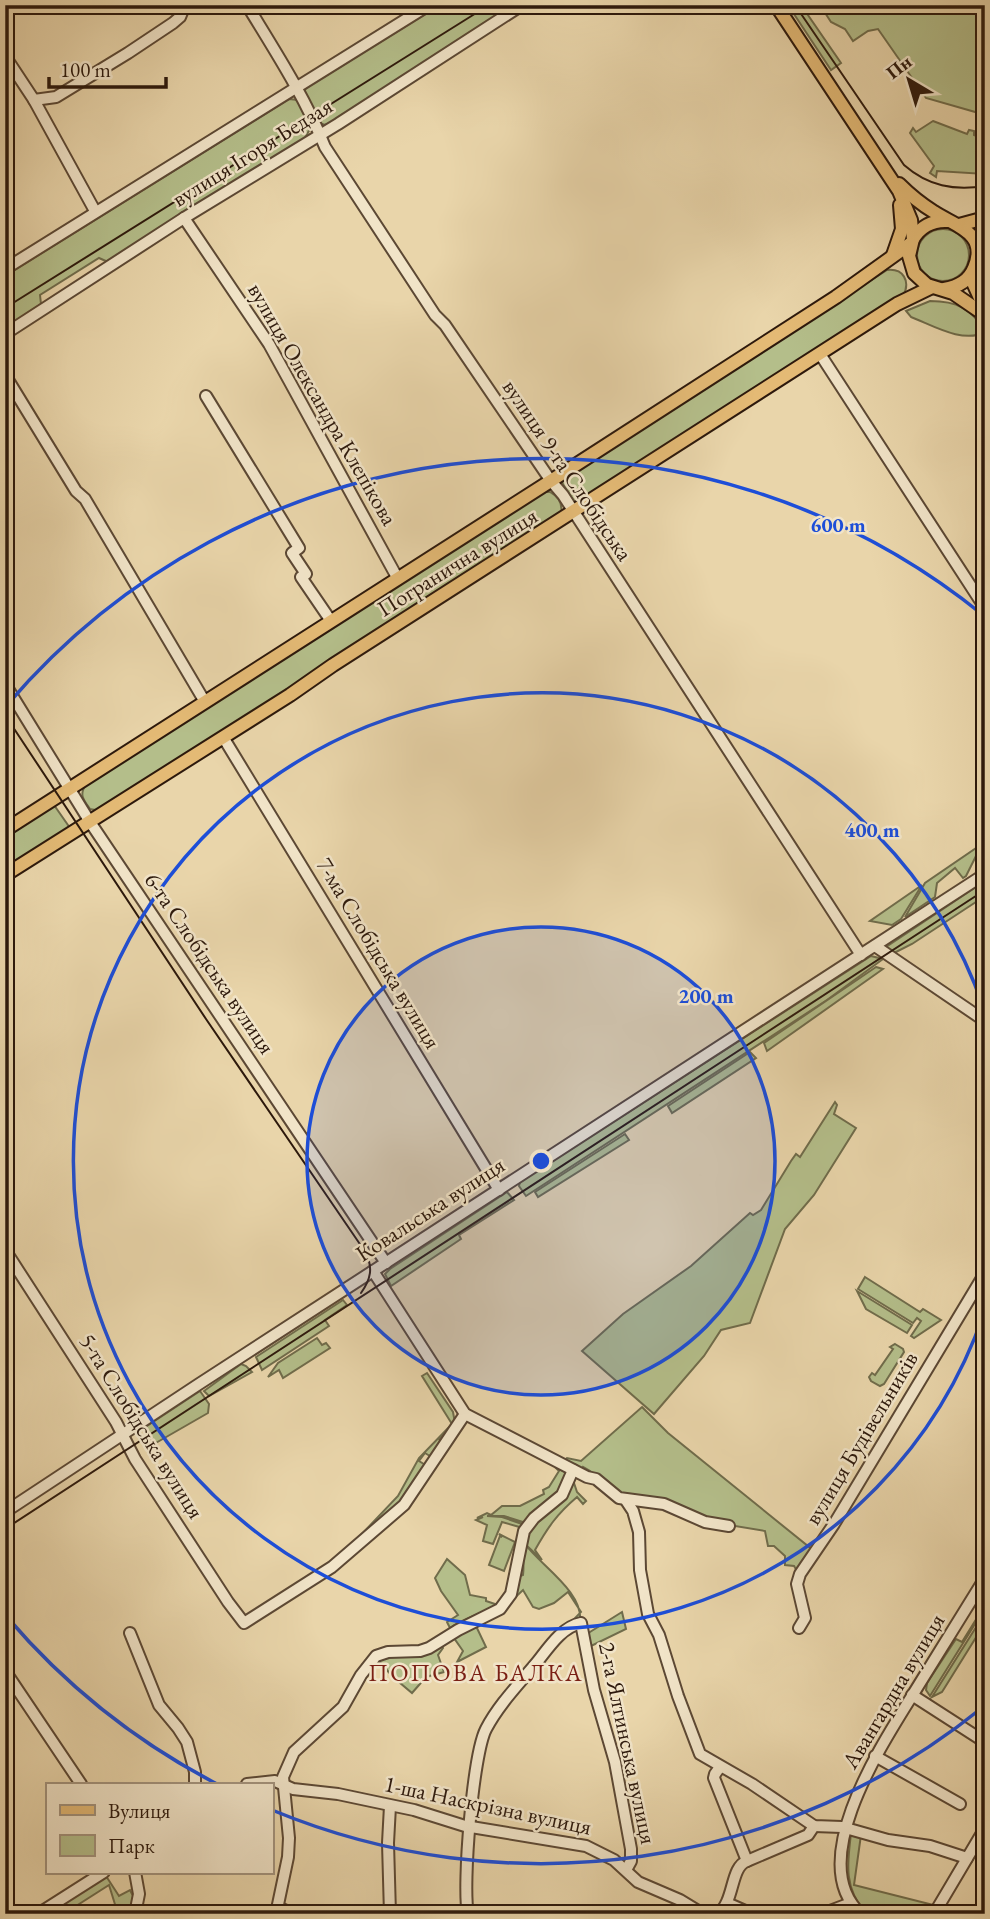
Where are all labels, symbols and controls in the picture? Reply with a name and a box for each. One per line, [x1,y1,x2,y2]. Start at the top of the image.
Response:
scale bar [49,46,166,90]
north arrow [874,46,944,116]
text: Пн [881,49,917,85]
text: 100 m [60,56,111,83]
street label: вулиця Ігоря Бедзая [166,91,338,213]
street label: вулиця Олександра Клепікова [241,277,405,532]
street label: вулиця 9-та Слобідська [496,373,640,567]
street label: Погранична вулиця [371,501,543,623]
text: 600 m [810,511,866,538]
text: 400 m [844,816,900,843]
street label: 7-ма Слобідська вулиця [310,852,448,1054]
street label: 6-та Слобідська вулиця [138,866,282,1060]
text: 200 m [678,982,734,1009]
centre of rings [529,1149,553,1173]
street label: Ковальська вулиця [350,1150,510,1268]
street label: 5-та Слобідська вулиця [73,1328,211,1524]
street label: вулиця Будівельників [797,1346,925,1530]
street label: Авангардна вулиця [834,1608,951,1775]
street label: 2-га Ялтинська вулиця [592,1639,664,1847]
district label: ПОПОВА БАЛКА [368,1657,584,1688]
street label: 1-ша Наскрізна вулиця [382,1768,594,1842]
legend [46,1783,273,1874]
text: Вулиця [108,1797,170,1824]
text: Парк [108,1832,155,1859]

